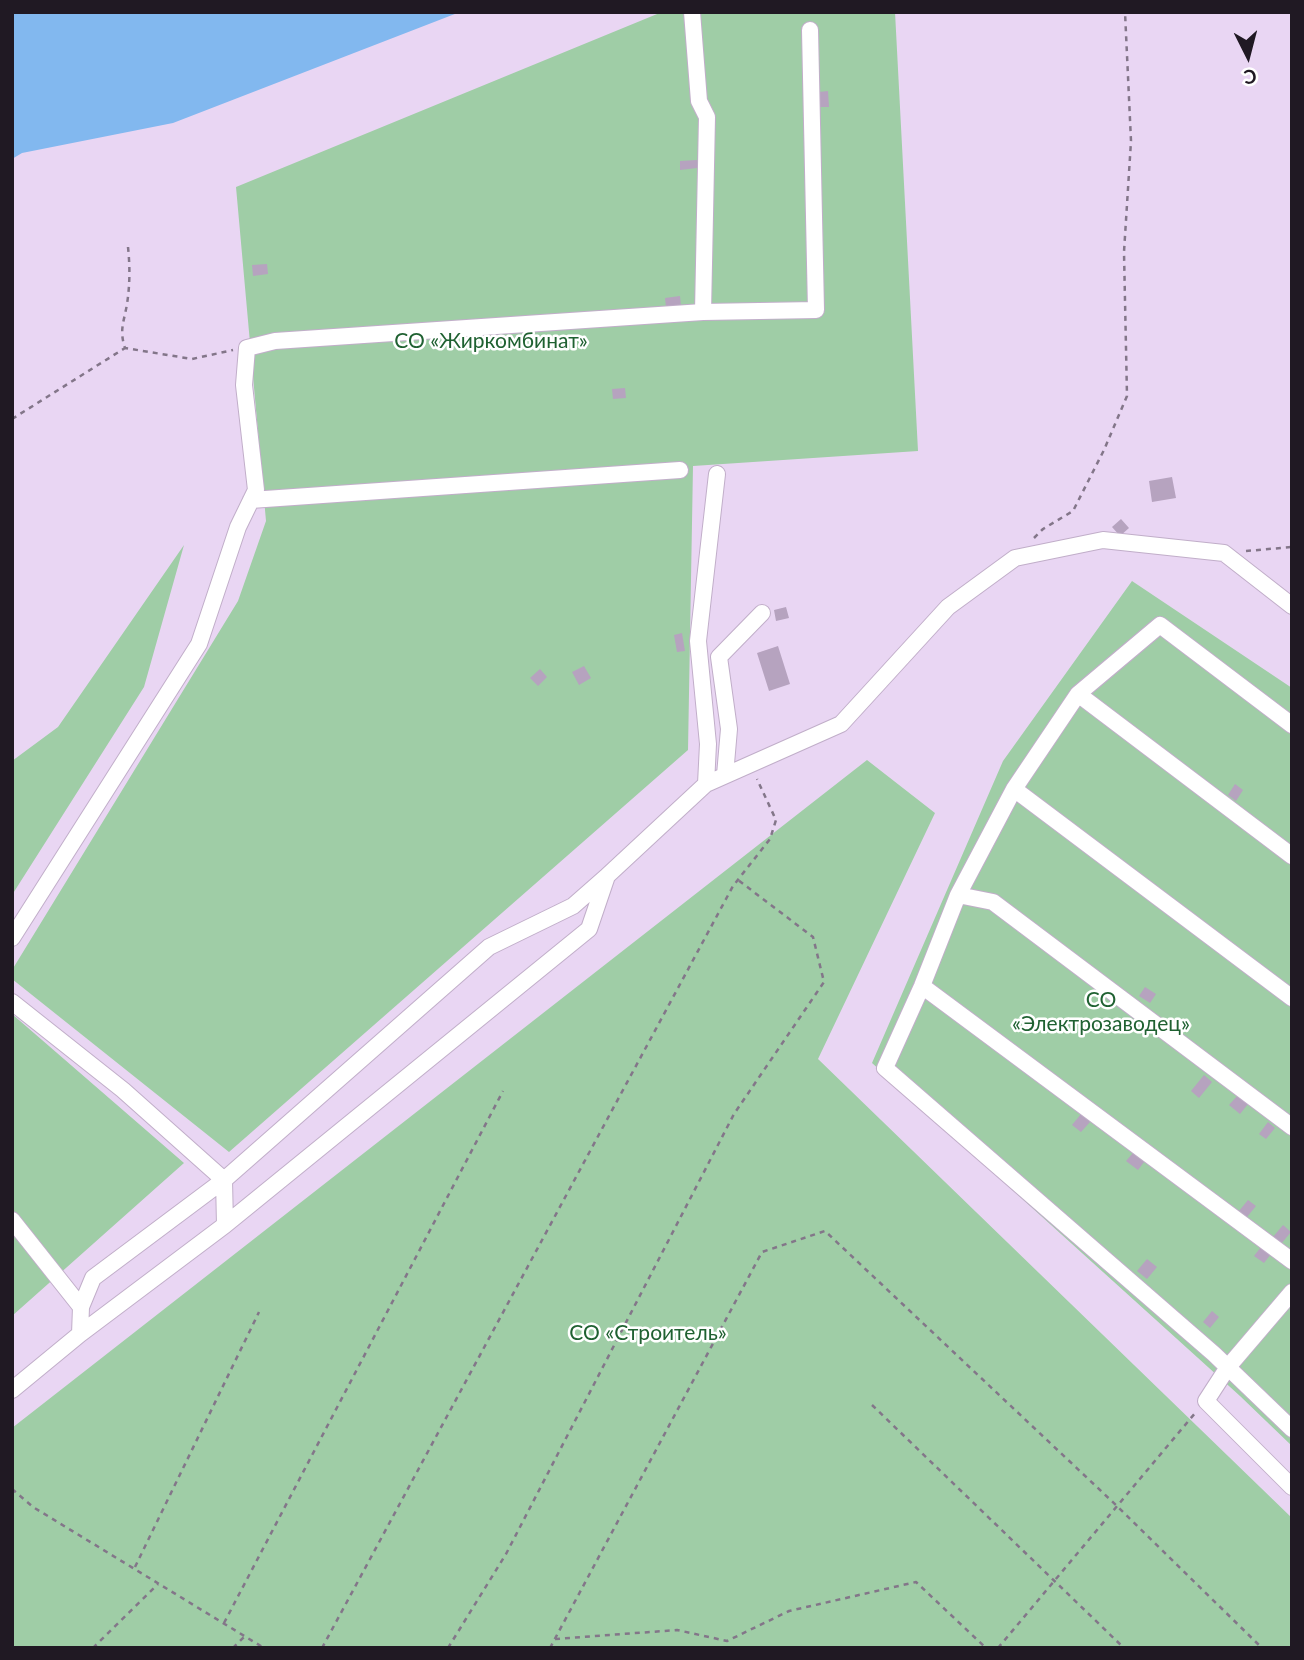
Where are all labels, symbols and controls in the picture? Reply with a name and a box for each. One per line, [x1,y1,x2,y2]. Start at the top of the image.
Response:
north arrow [1213,21,1283,91]
text: С [1243,65,1258,89]
park label: СО «Жиркомбинат» [394,328,588,354]
park label: СО «Электрозаводец» [1012,987,1190,1037]
park label: СО «Строитель» [569,1320,727,1346]

